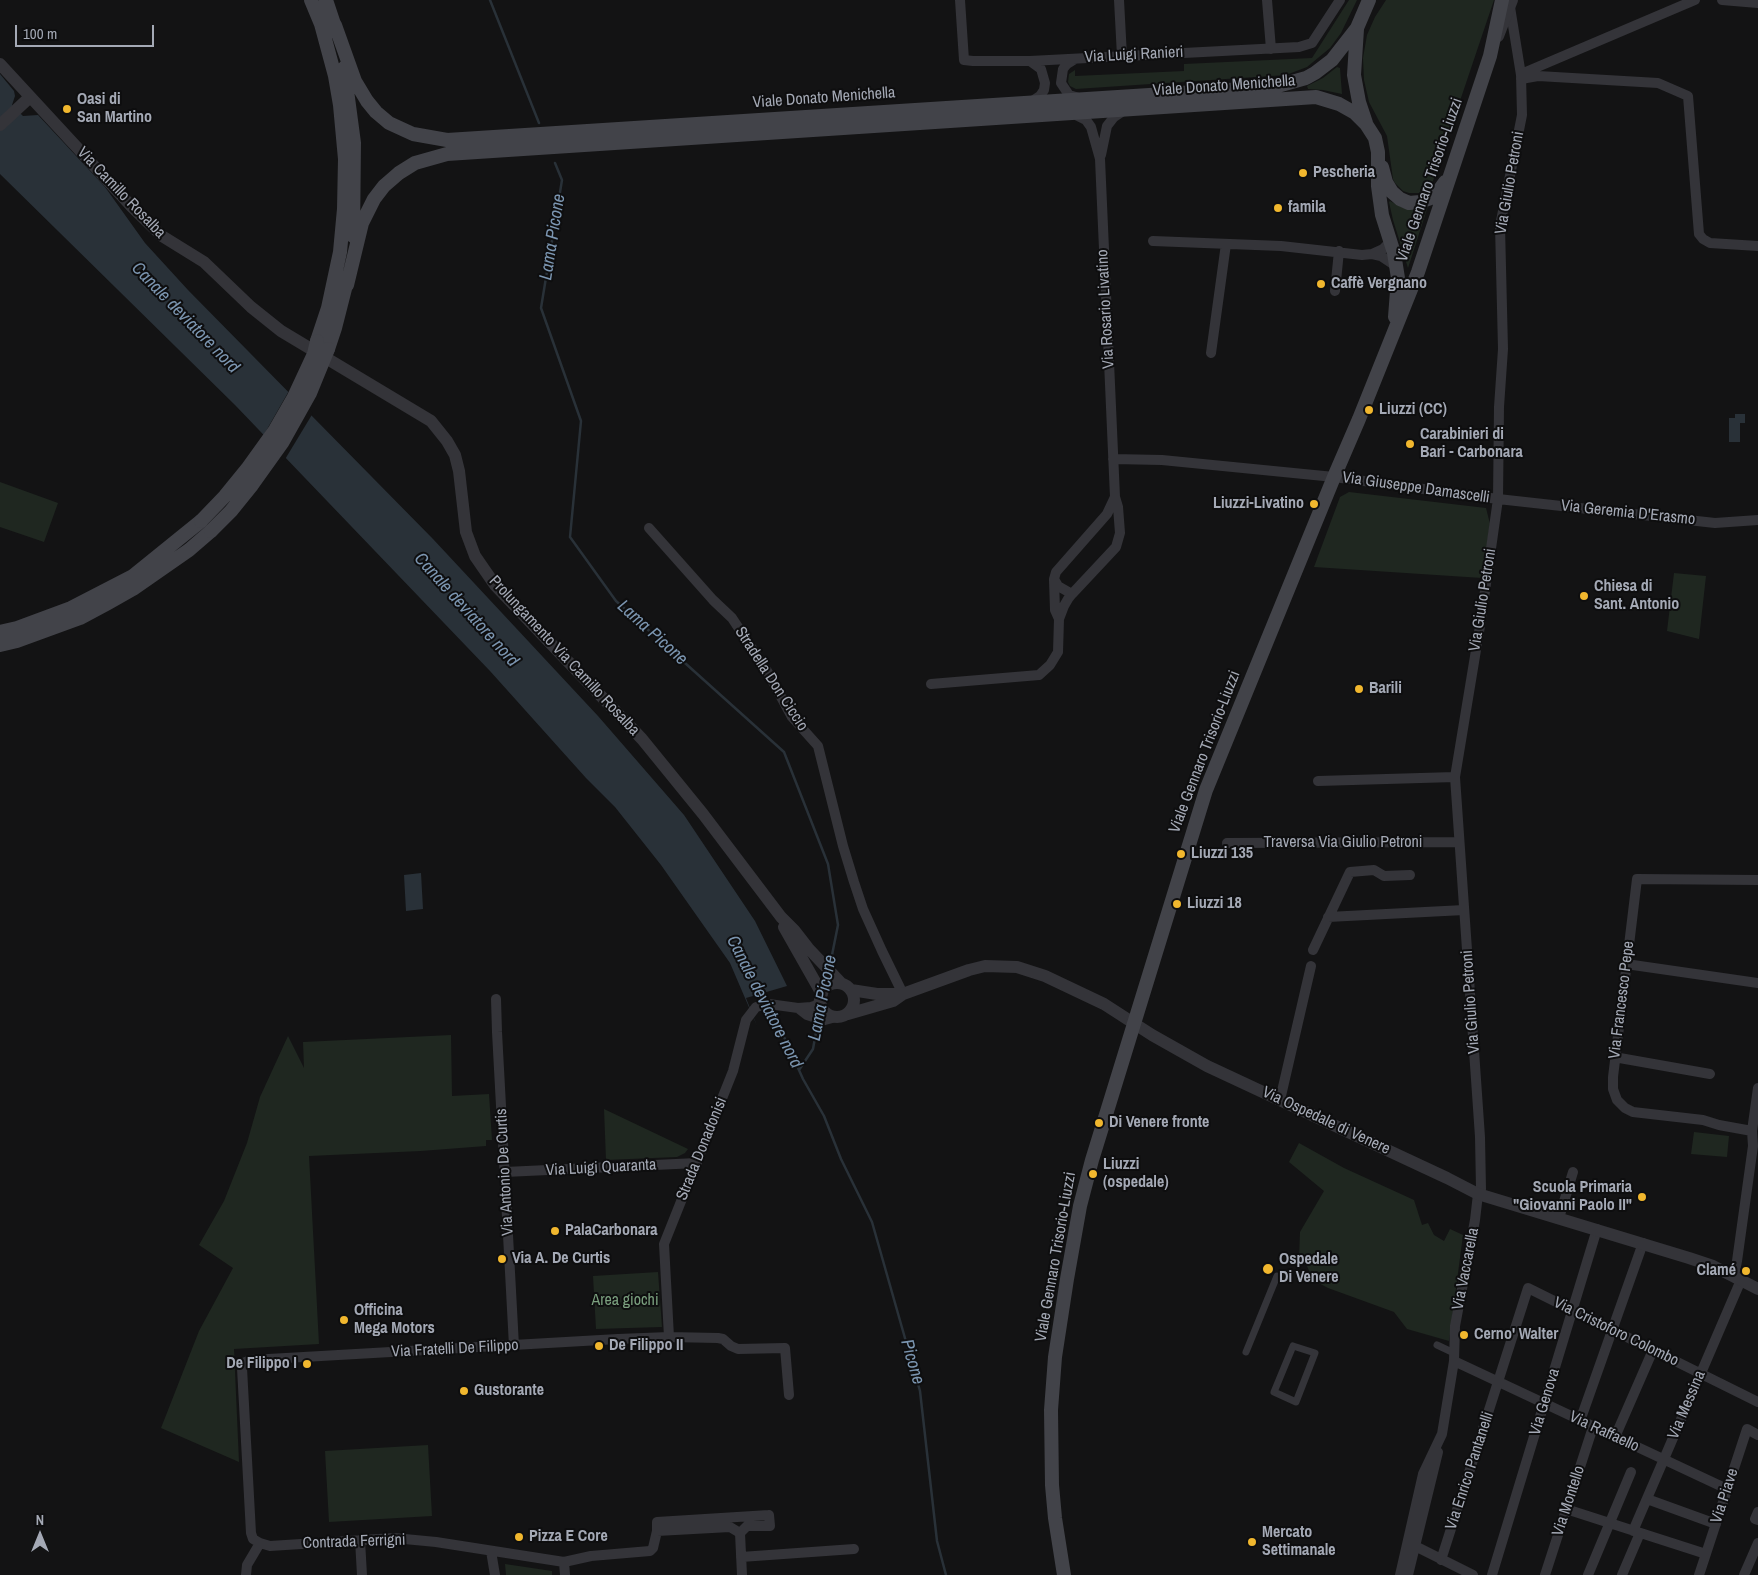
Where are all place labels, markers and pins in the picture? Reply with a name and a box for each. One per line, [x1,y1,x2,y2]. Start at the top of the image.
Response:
place label: Oasi di San Martino [77,90,152,128]
marker: Oasi di San Martino [61,103,73,115]
place label: Pescheria [1313,163,1375,183]
marker: Pescheria [1297,167,1309,179]
place label: famila [1288,198,1326,218]
marker: famila [1272,202,1284,214]
place label: Caffè Vergnano [1331,274,1427,294]
marker: Caffè Vergnano [1315,278,1327,290]
place label: Liuzzi (CC) [1379,400,1447,420]
marker: Liuzzi (CC) [1363,404,1375,416]
place label: Carabinieri di Bari - Carbonara [1420,425,1523,463]
marker: Carabinieri di Bari - Carbonara [1404,438,1416,450]
place label: Liuzzi-Livatino [1213,494,1304,514]
marker: Liuzzi-Livatino [1308,498,1320,510]
place label: Chiesa di Sant. Antonio [1594,577,1679,615]
marker: Chiesa di Sant. Antonio [1578,590,1590,602]
place label: Barili [1369,679,1402,699]
marker: Barili [1353,683,1365,695]
place label: Liuzzi 135 [1191,844,1253,864]
marker: Liuzzi 135 [1175,848,1187,860]
place label: Liuzzi 18 [1187,894,1242,914]
marker: Liuzzi 18 [1171,898,1183,910]
place label: Di Venere fronte [1109,1113,1209,1133]
marker: Di Venere fronte [1093,1117,1105,1129]
place label: Liuzzi (ospedale) [1103,1155,1169,1193]
marker: Liuzzi (ospedale) [1087,1168,1099,1180]
place label: Scuola Primaria "Giovanni Paolo II" [1513,1178,1632,1216]
marker: Scuola Primaria "Giovanni Paolo II" [1636,1191,1648,1203]
place label: PalaCarbonara [565,1221,658,1241]
marker: PalaCarbonara [549,1225,561,1237]
place label: Via A. De Curtis [512,1249,610,1269]
place label: Ospedale Di Venere [1279,1250,1339,1288]
marker: Via A. De Curtis [496,1253,508,1265]
place label: Clamé [1697,1261,1736,1281]
marker: Ospedale Di Venere [1261,1262,1275,1276]
marker: Clamé [1740,1265,1752,1277]
place label: Officina Mega Motors [354,1301,435,1339]
marker: Officina Mega Motors [338,1314,350,1326]
place label: Cerno' Walter [1474,1325,1558,1345]
marker: Cerno' Walter [1458,1329,1470,1341]
place label: De Filippo II [609,1336,683,1356]
marker: De Filippo II [593,1340,605,1352]
place label: De Filippo I [226,1354,297,1374]
marker: De Filippo I [301,1358,313,1370]
place label: Gustorante [474,1381,544,1401]
marker: Gustorante [458,1385,470,1397]
place label: Mercato Settimanale [1262,1523,1336,1561]
place label: Pizza E Core [529,1527,608,1547]
marker: Pizza E Core [513,1531,525,1543]
marker: Mercato Settimanale [1246,1536,1258,1548]

